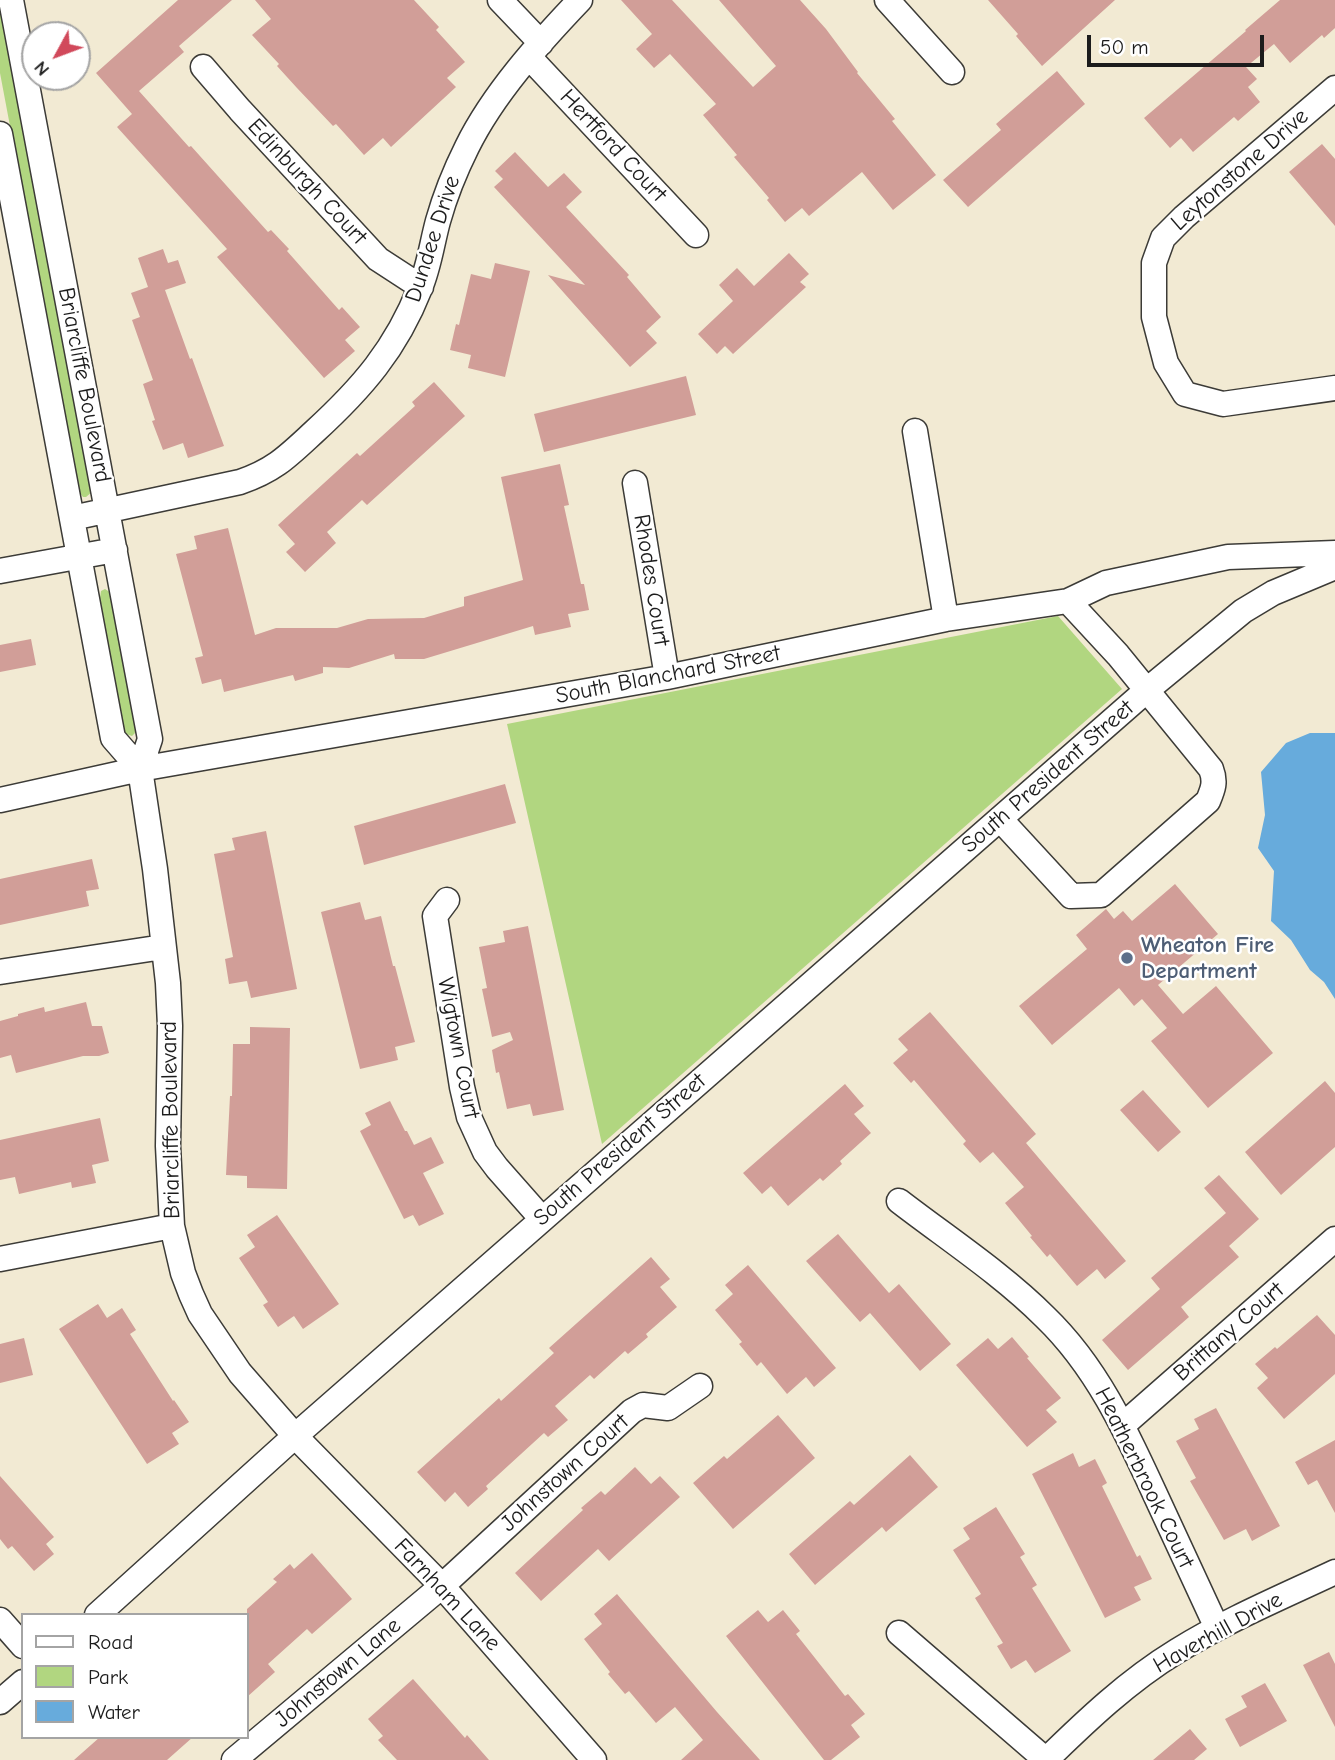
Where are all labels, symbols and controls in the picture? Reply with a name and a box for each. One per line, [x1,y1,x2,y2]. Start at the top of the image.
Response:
north arrow [21,21,91,91]
scale bar [1090,21,1267,65]
text: 50 m [1100,35,1149,59]
text: N [29,57,54,80]
street label: Hertford Court [554,84,672,208]
street label: Leytonstone Drive [1166,103,1314,237]
street label: Edinburgh Court [242,113,372,251]
street label: Dundee Drive [400,172,466,306]
street label: Briarcliffe Boulevard [52,285,116,485]
street label: Rhodes Court [627,512,675,648]
street label: South Blanchard Street [553,640,783,710]
street label: South President Street [956,695,1140,859]
place label: Wheaton Fire Department [1141,931,1274,985]
marker: Wheaton Fire Department [1119,950,1135,966]
street label: Wigtown Court [431,975,485,1121]
street label: Briarcliffe Boulevard [155,1021,187,1219]
street label: South President Street [528,1068,712,1232]
street label: Brittany Court [1168,1277,1290,1387]
street label: Heatherbrook Court [1088,1383,1200,1573]
street label: Johnstown Court [495,1408,635,1538]
street label: Farnham Lane [388,1533,506,1657]
street label: Haverhill Drive [1149,1586,1287,1680]
street label: Johnstown Lane [269,1612,407,1734]
legend [21,1613,248,1739]
text: Road [88,1630,133,1654]
text: Park [88,1665,128,1689]
text: Water [88,1700,140,1724]

